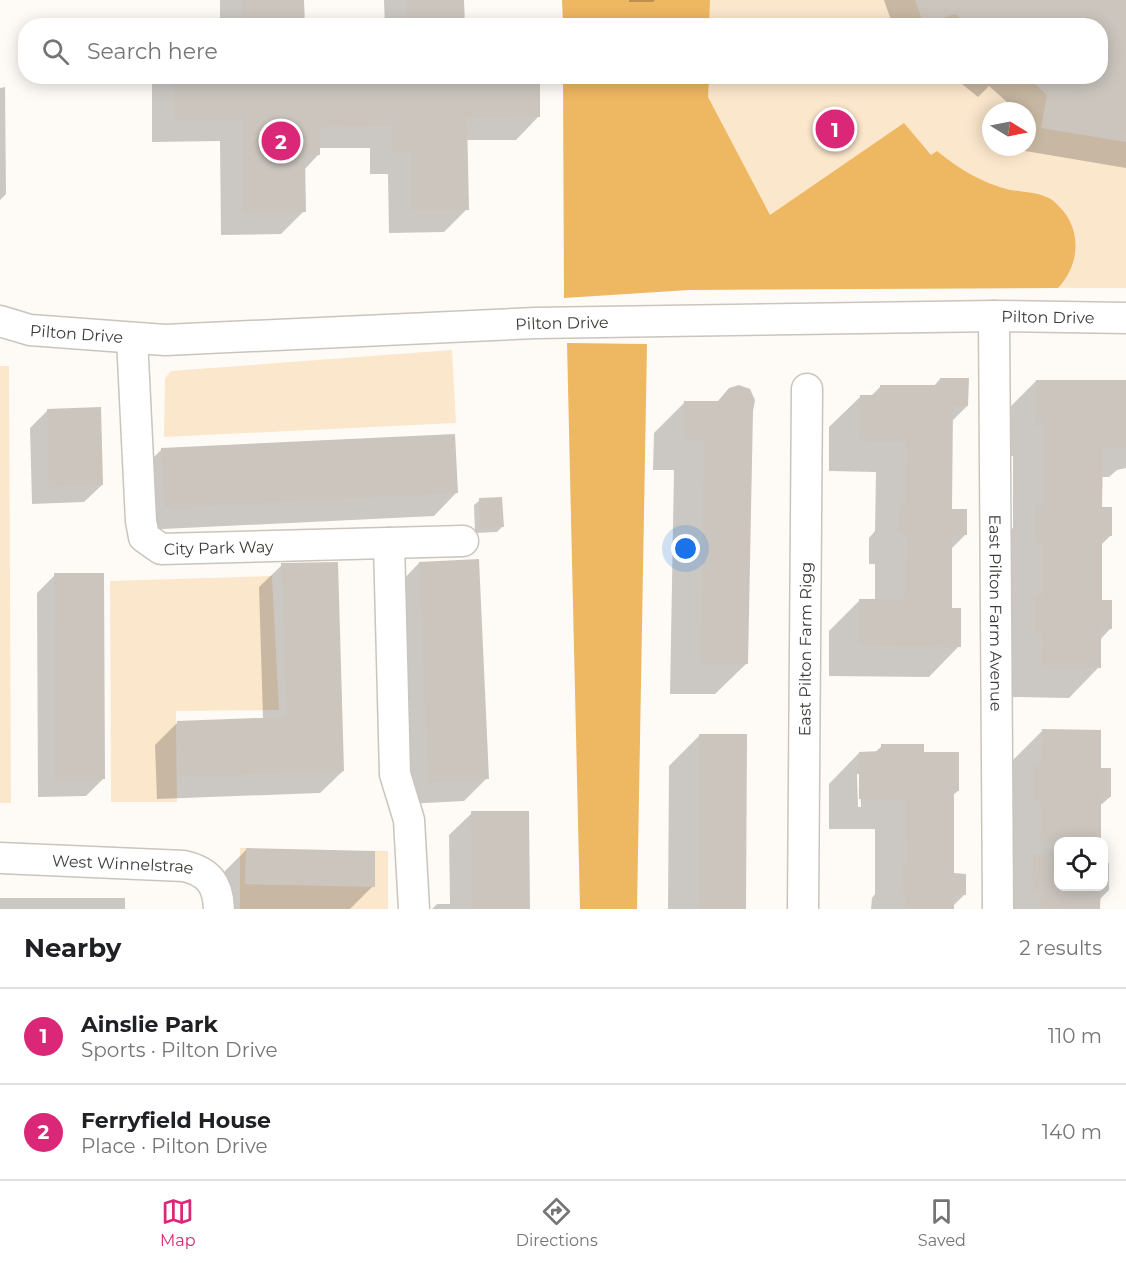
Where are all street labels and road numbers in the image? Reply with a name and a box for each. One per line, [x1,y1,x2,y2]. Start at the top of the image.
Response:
street label: Pilton Drive [1001,307,1095,328]
street label: Pilton Drive [515,313,609,334]
street label: Pilton Drive [29,321,124,347]
street label: East Pilton Farm Avenue [985,514,1006,712]
street label: City Park Way [164,537,274,559]
street label: East Pilton Farm Rigg [795,562,816,736]
street label: West Winnelstrae [52,851,196,878]

